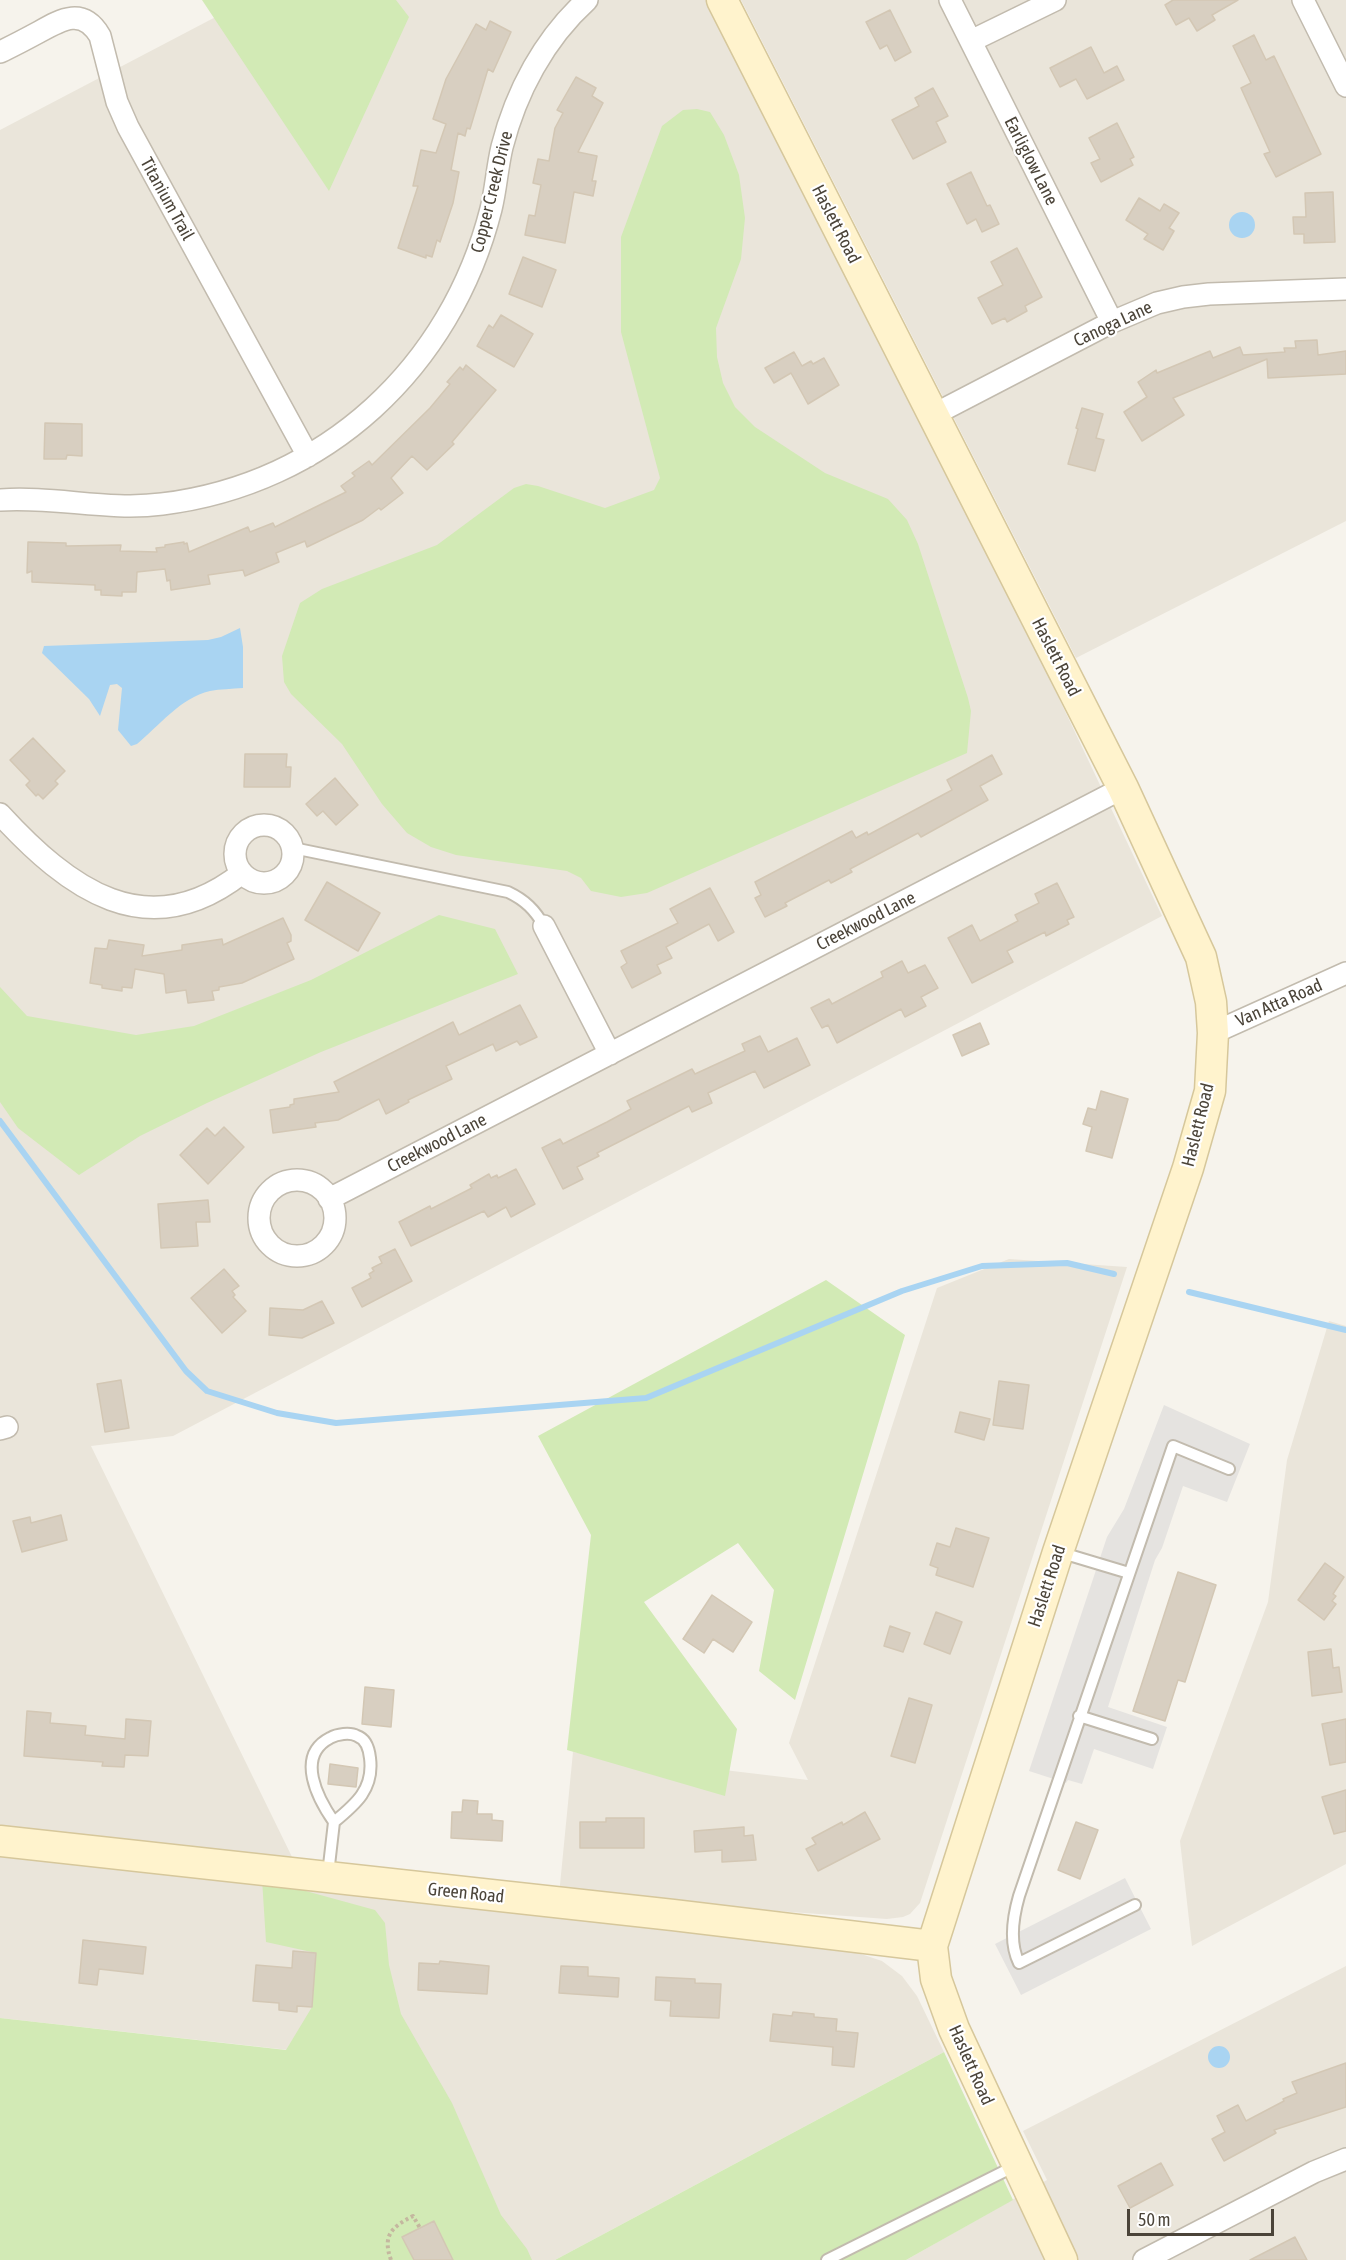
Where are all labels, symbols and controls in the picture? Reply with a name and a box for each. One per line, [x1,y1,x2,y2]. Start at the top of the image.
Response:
street label: Earliglow Lane [1000,113,1062,209]
street label: Copper Creek Drive [466,129,518,255]
street label: Titanium Trail [135,154,199,244]
street label: Haslett Road [807,181,865,267]
street label: Canoga Lane [1070,296,1156,352]
street label: Haslett Road [1027,614,1085,700]
street label: Creekwood Lane [813,887,919,955]
street label: Van Atta Road [1232,974,1326,1032]
street label: Haslett Road [1177,1081,1219,1169]
street label: Creekwood Lane [384,1109,490,1177]
street label: Haslett Road [1024,1542,1070,1630]
street label: Green Road [427,1878,505,1908]
street label: Haslett Road [944,2022,998,2108]
scale bar [1130,2197,1277,2235]
text: 50 m [1138,2209,1170,2230]

